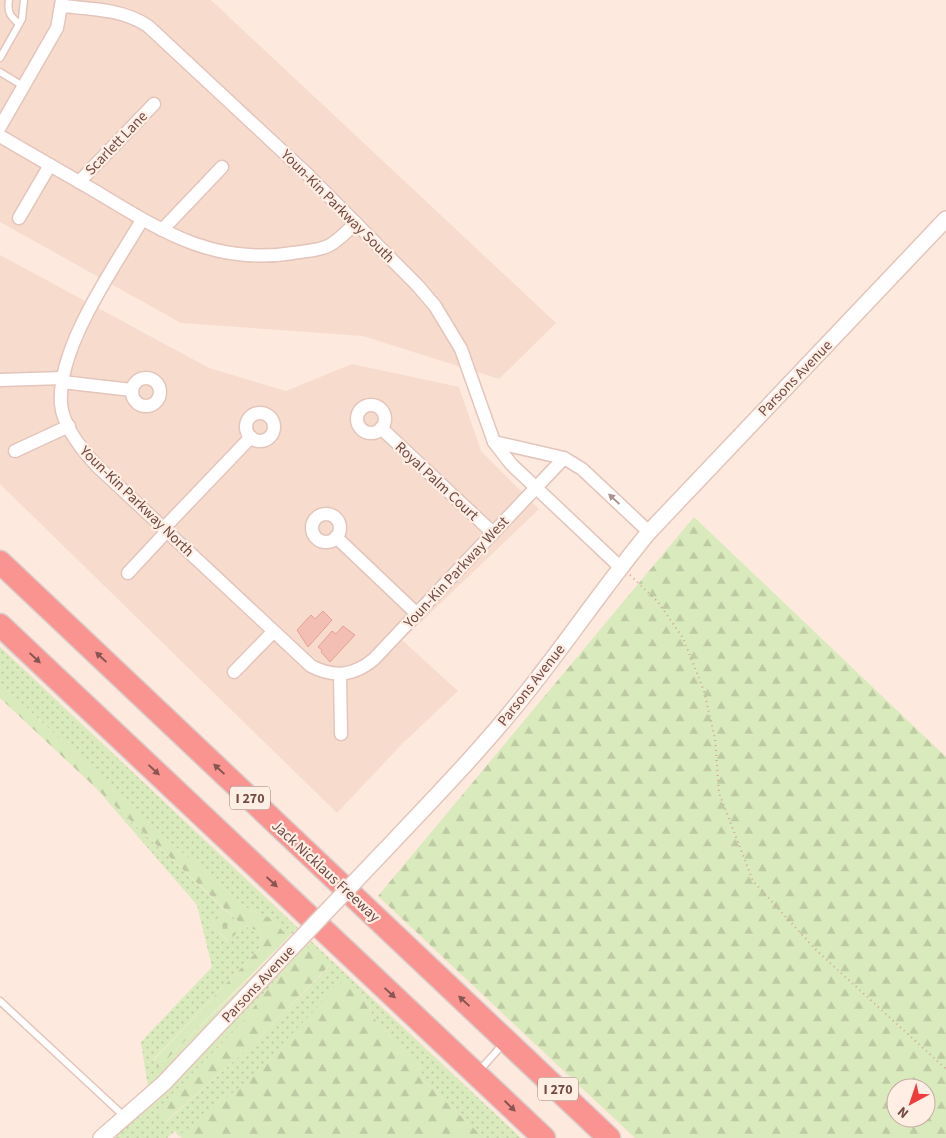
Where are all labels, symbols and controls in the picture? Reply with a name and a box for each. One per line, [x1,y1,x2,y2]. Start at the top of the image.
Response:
street label: Scarlett Lane [80,107,152,180]
street label: Youn-Kin Parkway South [275,144,399,268]
street label: Parsons Avenue [754,336,837,421]
street label: Royal Palm Court [390,437,483,526]
street label: Youn-Kin Parkway North [74,440,199,562]
one-way arrow [608,493,620,505]
street label: Youn-Kin Parkway West [398,512,514,634]
street label: Parsons Avenue [493,640,570,731]
one-way arrow [95,651,107,663]
one-way arrow [29,652,41,664]
one-way arrow [213,763,225,775]
one-way arrow [147,764,159,776]
road number: I 270 [230,786,270,810]
street label: Jack Nicklaus Freeway [267,816,384,927]
one-way arrow [265,876,277,888]
street label: Parsons Avenue [217,941,300,1028]
one-way arrow [384,987,396,999]
one-way arrow [458,995,470,1007]
road number: I 270 [538,1078,578,1100]
north arrow [886,1078,936,1128]
one-way arrow [504,1100,516,1112]
text: N [893,1102,913,1123]

